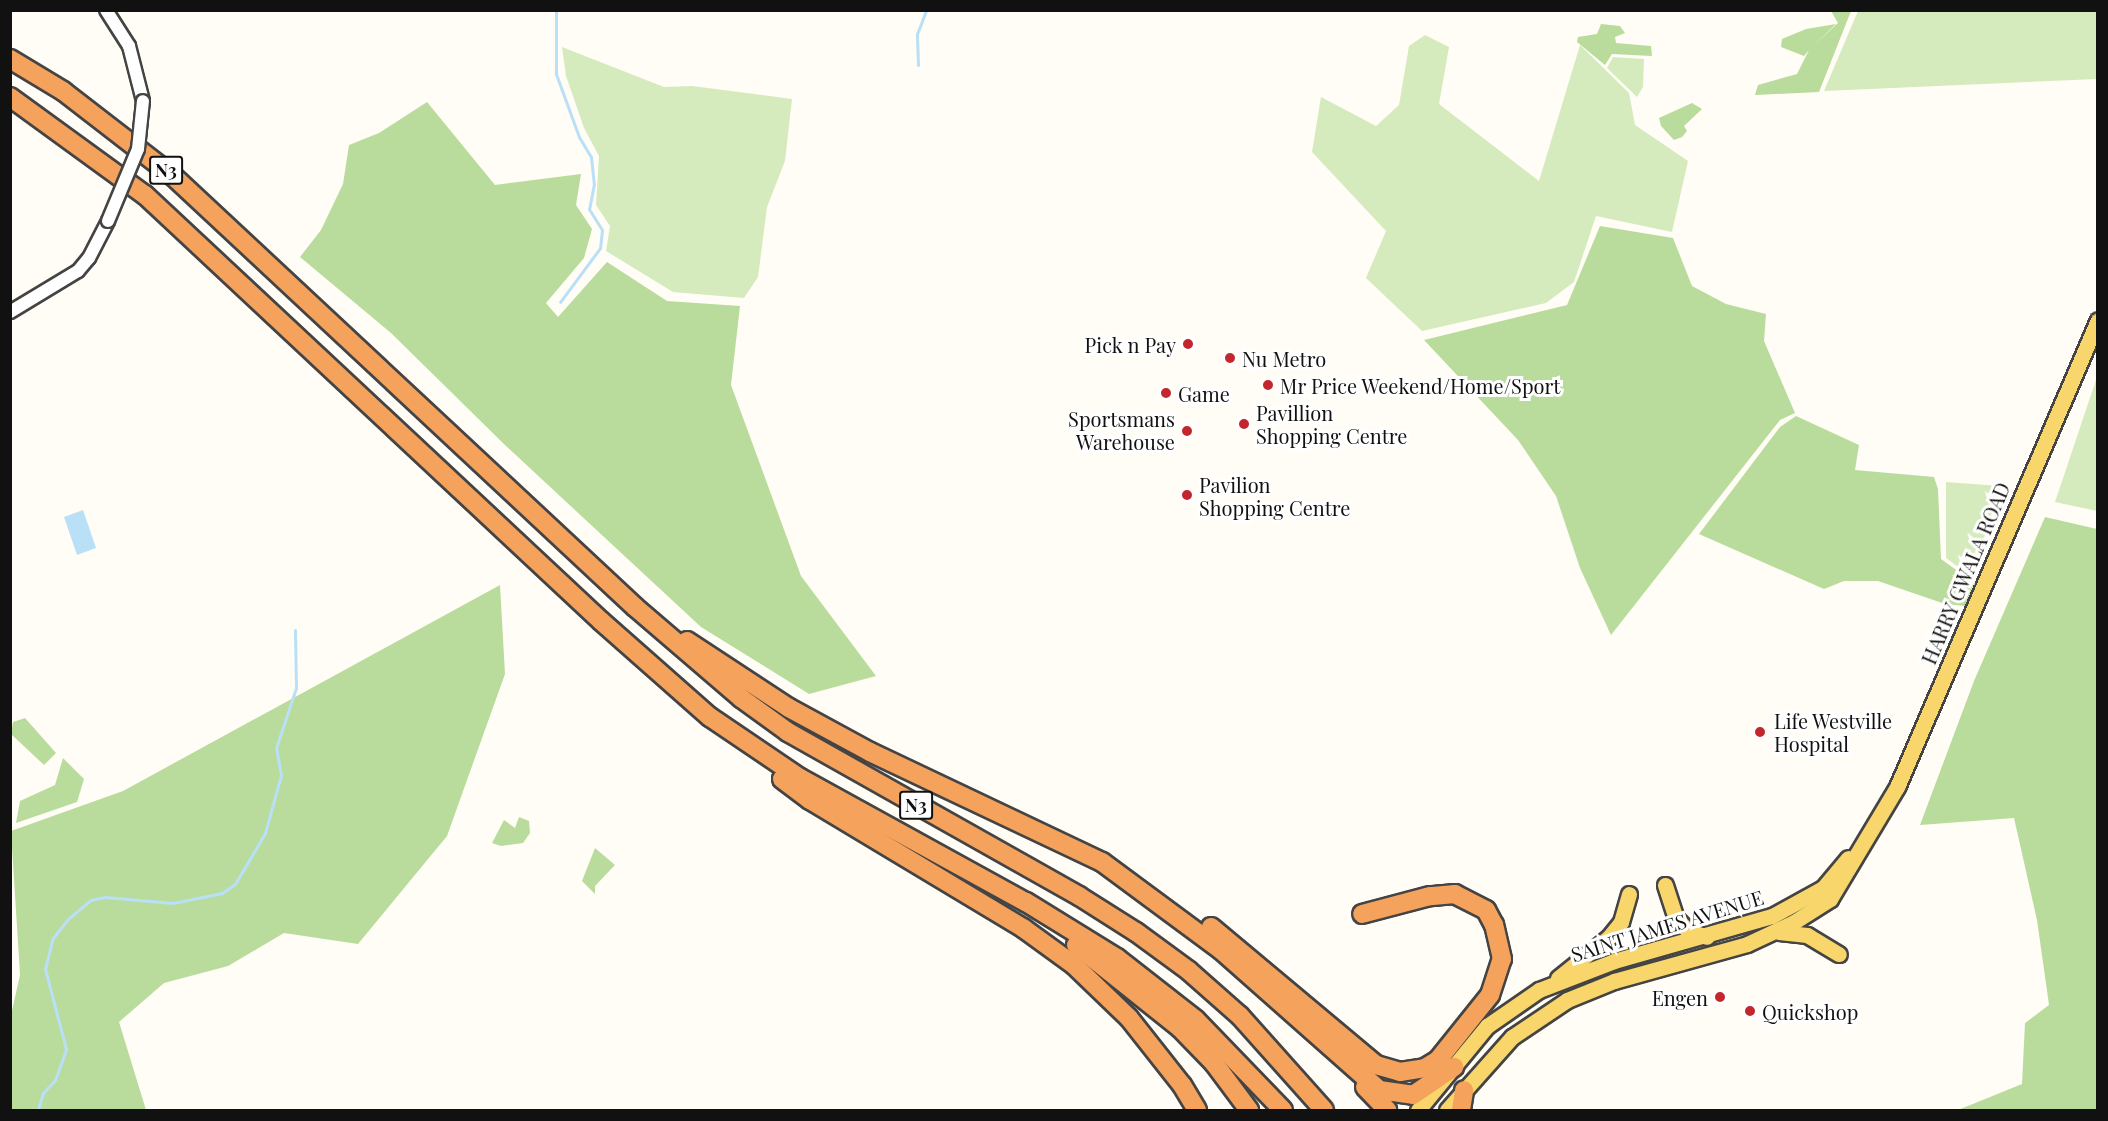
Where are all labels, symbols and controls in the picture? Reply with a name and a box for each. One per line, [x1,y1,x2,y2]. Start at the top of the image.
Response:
road number: N3 [148,155,184,185]
place label: Pick n Pay [1084,332,1176,356]
marker: Pick n Pay [1181,337,1195,351]
place label: Nu Metro [1242,346,1326,370]
marker: Nu Metro [1223,351,1237,365]
place label: Mr Price Weekend/Home/Sport [1280,373,1562,397]
marker: Mr Price Weekend/Home/Sport [1261,378,1275,392]
place label: Game [1178,381,1230,405]
marker: Game [1159,386,1173,400]
place label: Pavillion Shopping Centre [1256,400,1407,447]
place label: Sportsmans Warehouse [1068,407,1175,454]
marker: Pavillion Shopping Centre [1237,417,1251,431]
marker: Sportsmans Warehouse [1180,424,1194,438]
place label: Pavilion Shopping Centre [1199,472,1350,519]
street label: HARRY GWALA ROAD [1916,478,2014,668]
marker: Pavilion Shopping Centre [1180,488,1194,502]
place label: Life Westville Hospital [1774,708,1893,755]
marker: Life Westville Hospital [1751,723,1769,741]
road number: N3 [898,790,934,820]
street label: SAINT JAMES AVENUE [1567,884,1767,966]
place label: Engen [1652,985,1708,1009]
marker: Engen [1713,990,1727,1004]
place label: Quickshop [1762,999,1858,1023]
marker: Quickshop [1743,1004,1757,1018]

